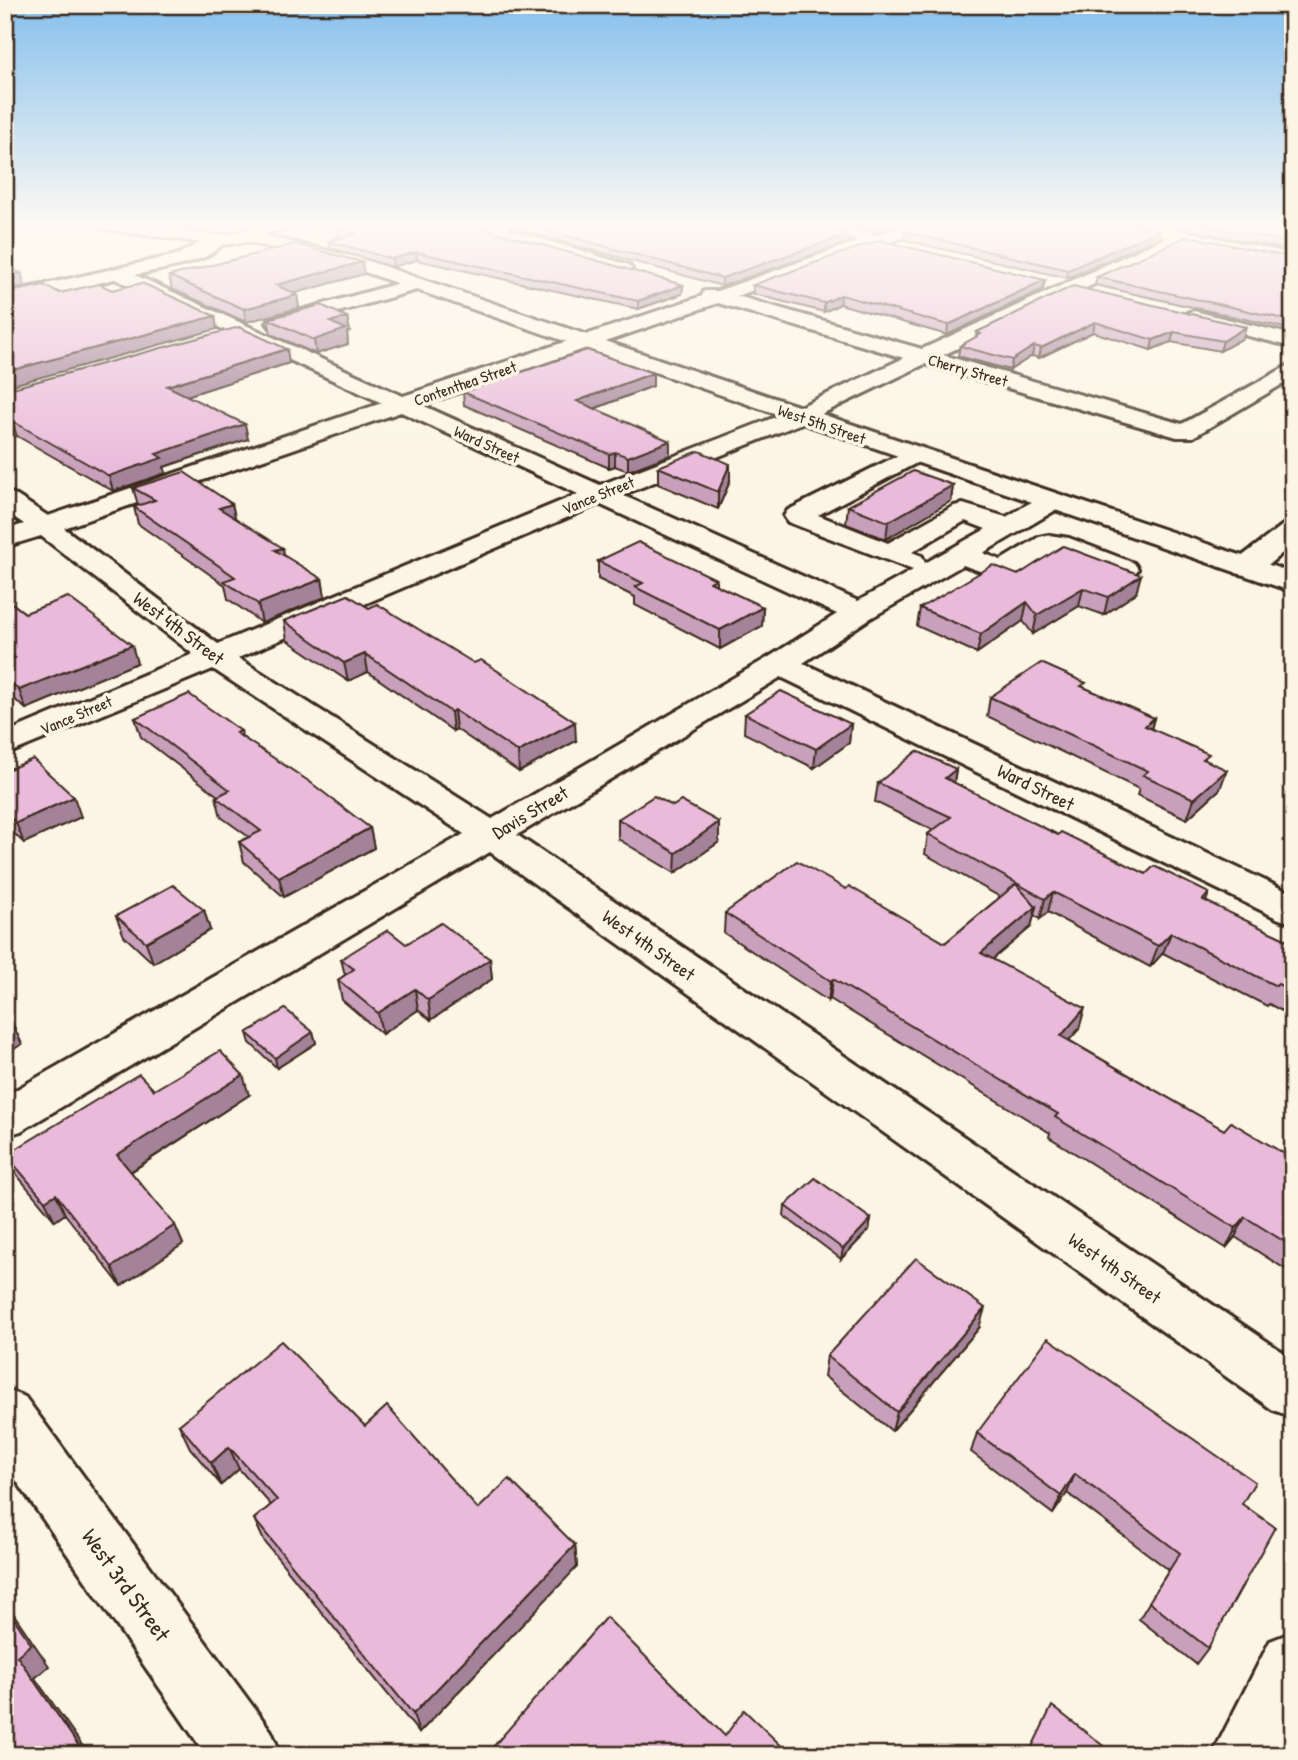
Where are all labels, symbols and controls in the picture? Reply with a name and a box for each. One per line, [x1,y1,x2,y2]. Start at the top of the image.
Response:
street label: Cherry Street [926,348,1011,392]
street label: Contenthea Street [411,355,520,411]
street label: West 5th Street [775,399,869,449]
street label: Ward Street [451,420,524,468]
street label: Vance Street [559,470,638,519]
street label: West 4th Street [128,585,230,671]
street label: Vance Street [37,690,116,740]
street label: Ward Street [993,757,1079,817]
street label: Davis Street [487,779,573,845]
street label: West 4th Street [597,903,701,987]
street label: West 4th Street [1063,1226,1167,1310]
street label: West 3rd Street [75,1522,178,1648]

